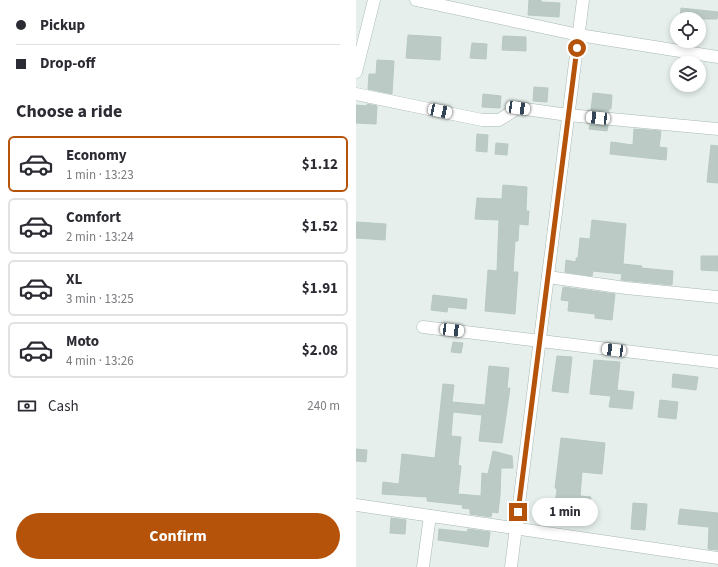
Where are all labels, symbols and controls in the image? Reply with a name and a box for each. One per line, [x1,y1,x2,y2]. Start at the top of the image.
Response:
map controls [670,12,706,92]
button: locate [670,12,706,48]
text: Pickup [40,15,85,36]
route start [568,39,586,57]
text: Drop-off [40,53,95,74]
button: layers [670,56,706,92]
text: Choose a ride [16,99,122,124]
car [505,100,531,116]
car [427,103,453,119]
car [585,111,611,125]
text: Economy [66,145,127,166]
icon: car [18,146,54,182]
text: $1.12 [302,154,338,175]
text: 1 min · 13:23 [66,166,134,184]
text: Comfort [66,207,121,228]
icon: car [18,208,54,244]
text: $1.52 [302,216,338,237]
text: 2 min · 13:24 [66,228,134,246]
text: XL [66,269,82,290]
icon: car [18,270,54,306]
text: $1.91 [302,278,338,299]
text: 3 min · 13:25 [66,290,134,308]
car [439,323,465,337]
text: Moto [66,331,99,352]
icon: car [18,332,54,368]
text: $2.08 [302,340,338,361]
car [601,343,627,357]
text: 4 min · 13:26 [66,352,134,370]
icon: cash [16,395,38,417]
text: Cash [48,396,79,417]
text: 240 m [307,397,340,415]
callout: 1 min [532,498,598,526]
route end [509,503,527,521]
text: 1 min [549,503,581,521]
button: Confirm [16,513,340,559]

